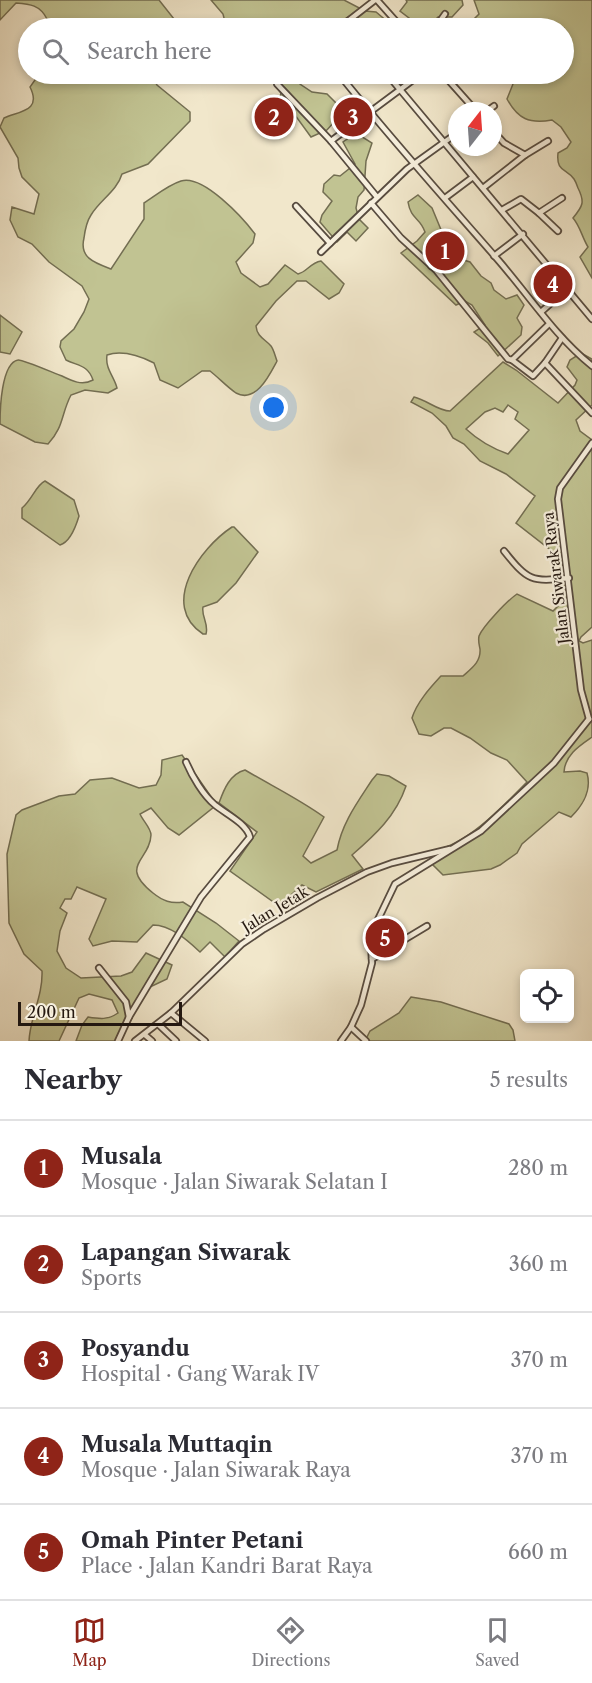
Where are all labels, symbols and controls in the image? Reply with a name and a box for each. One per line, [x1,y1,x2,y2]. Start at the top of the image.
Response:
search box [18,18,574,84]
icon: search [39,35,72,68]
text: Search here [87,38,212,65]
pin: 2 [254,94,294,140]
pin: 3 [334,94,372,140]
north arrow [448,102,502,156]
pin: 1 [426,228,464,274]
pin: 4 [534,262,572,306]
your location [259,393,288,422]
street label: Jalan Siwarak Raya [538,511,574,647]
street label: Jalan Jetak [237,881,313,937]
pin: 5 [366,916,404,960]
map controls [520,969,574,1023]
button: locate [520,969,574,1023]
scale bar [18,999,182,1026]
text: 200 m [27,1002,76,1022]
text: Nearby [24,1064,122,1096]
text: 5 results [490,1068,568,1092]
text: Musala [81,1143,162,1170]
text: 1 [39,1156,48,1180]
text: 280 m [508,1156,568,1180]
text: Mosque · Jalan Siwarak Selatan I [81,1170,388,1194]
text: Lapangan Siwarak [81,1239,290,1266]
text: 2 [38,1252,49,1276]
text: 360 m [509,1252,568,1276]
text: Sports [81,1266,142,1290]
text: Posyandu [81,1335,190,1362]
text: 3 [38,1348,49,1372]
text: 370 m [511,1348,568,1372]
text: Hospital · Gang Warak IV [81,1362,319,1386]
text: Musala Muttaqin [81,1431,272,1458]
text: 4 [38,1444,49,1468]
text: 370 m [511,1444,568,1468]
text: Mosque · Jalan Siwarak Raya [81,1458,351,1482]
text: Omah Pinter Petani [81,1527,303,1554]
text: 5 [38,1540,49,1564]
text: 660 m [508,1540,568,1564]
text: Place · Jalan Kandri Barat Raya [81,1554,373,1578]
tab: Map [72,1614,107,1670]
tab: Directions [251,1614,330,1670]
tab: Saved [475,1614,520,1670]

